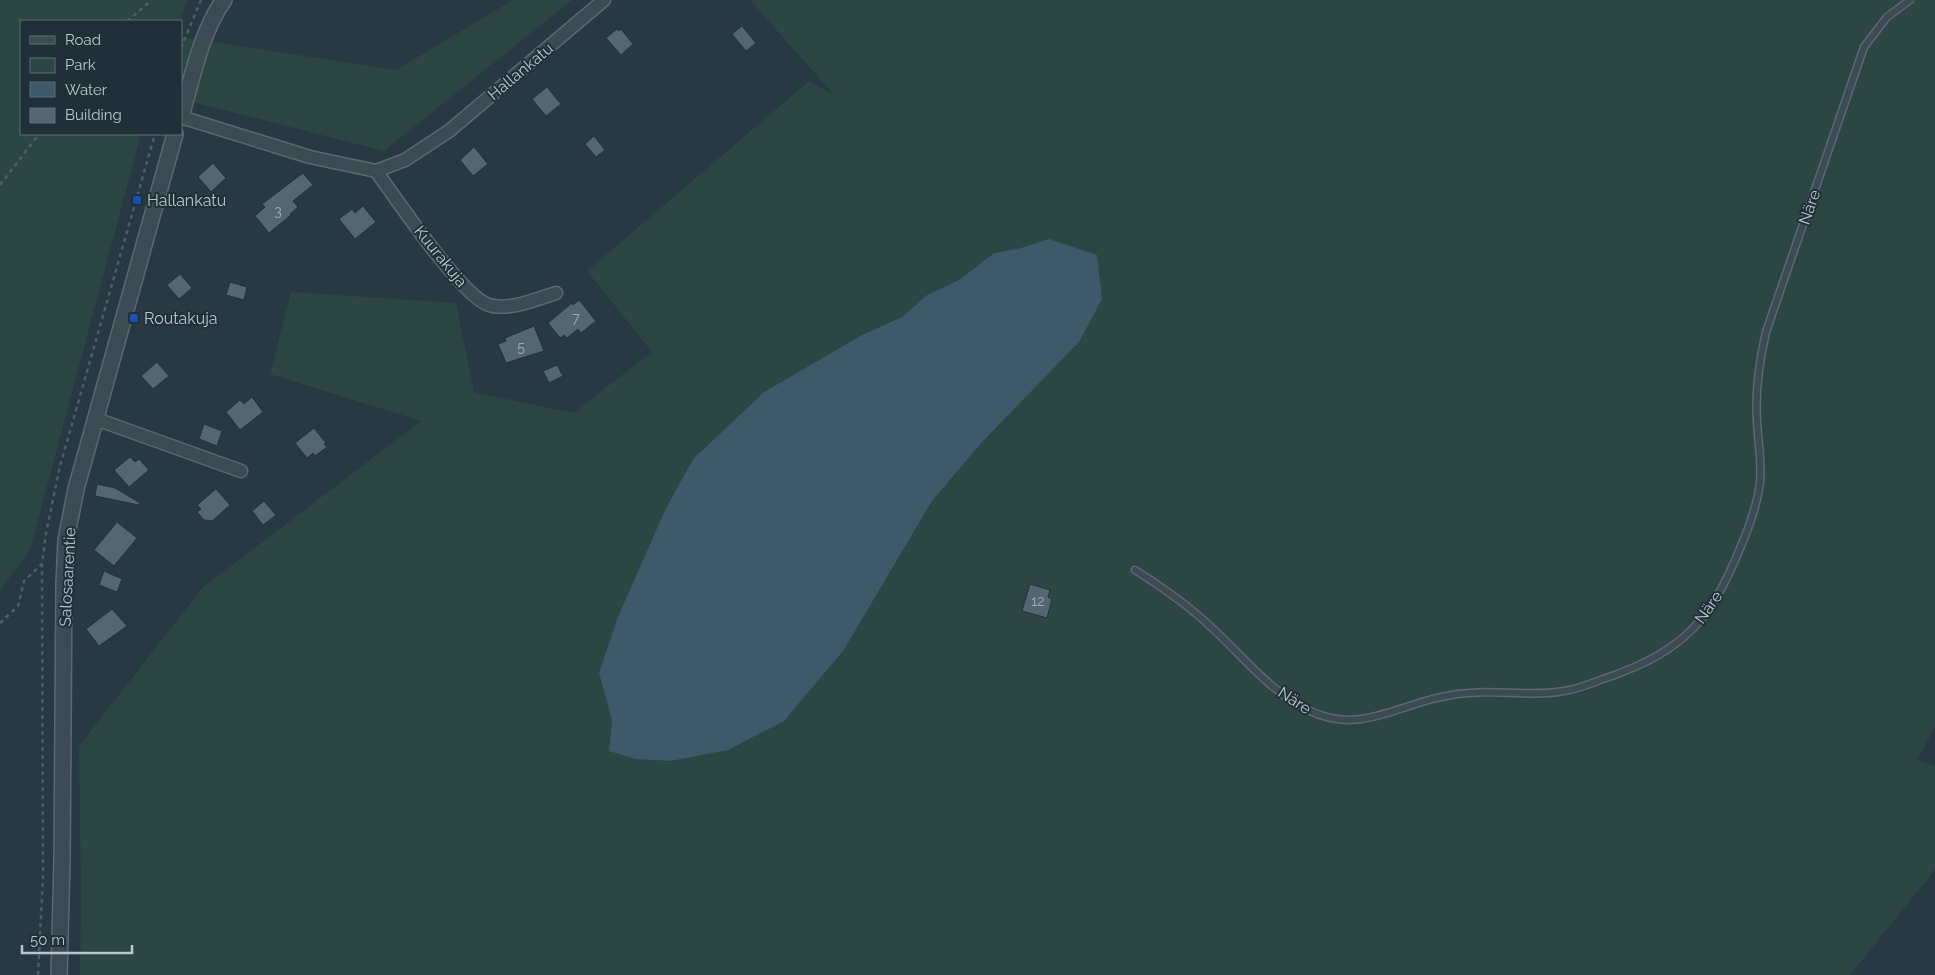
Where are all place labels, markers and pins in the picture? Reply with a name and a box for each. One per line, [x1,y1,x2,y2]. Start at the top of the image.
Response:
place label: Hallankatu [147,191,226,210]
marker: Hallankatu [131,194,143,206]
place label: Routakuja [144,309,218,328]
marker: Routakuja [128,312,140,324]

